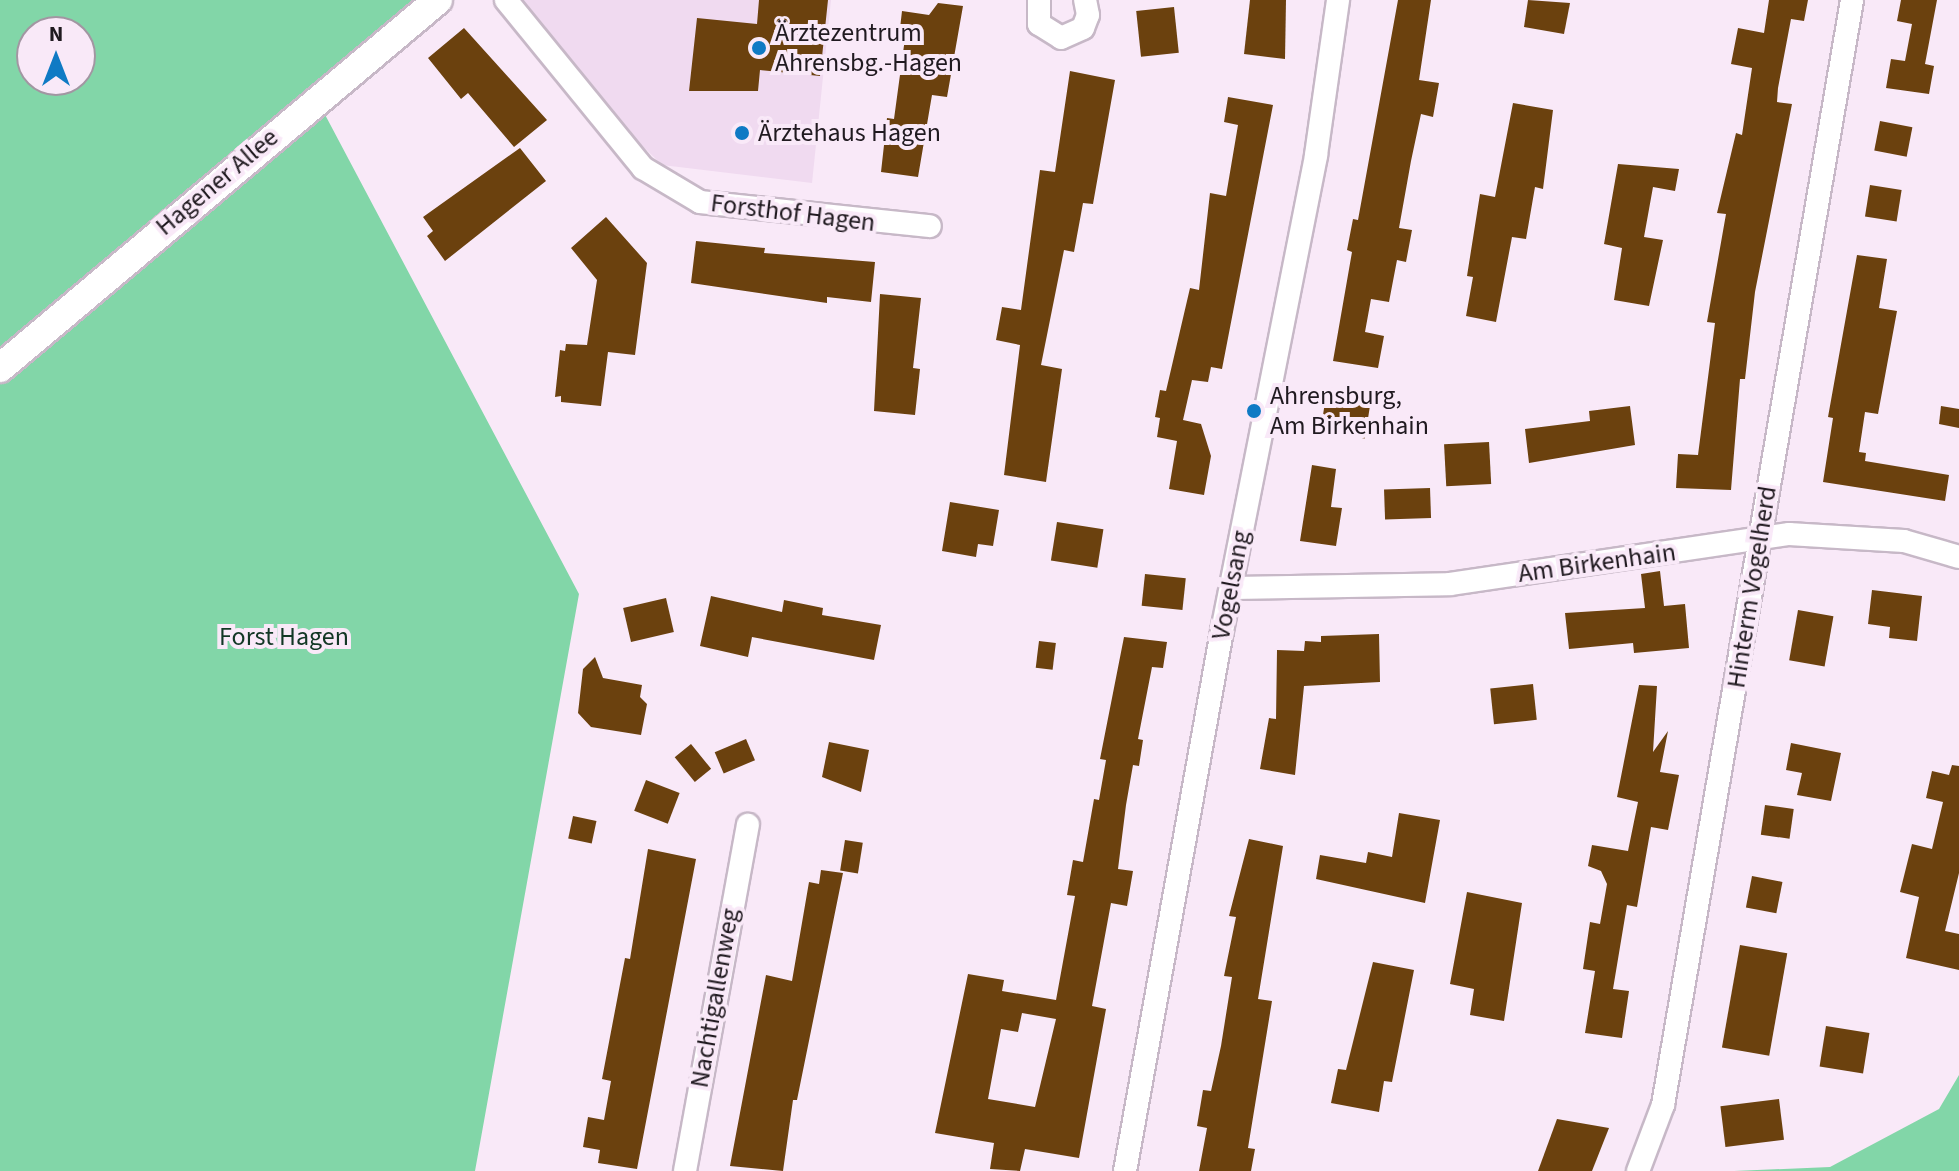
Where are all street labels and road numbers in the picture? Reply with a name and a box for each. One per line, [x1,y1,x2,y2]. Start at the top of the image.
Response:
street label: Hagener Allee [149,122,285,242]
street label: Forsthof Hagen [709,187,877,239]
street label: Hinterm Vogelherd [1721,484,1783,690]
street label: Vogelsang [1205,528,1257,642]
street label: Am Birkenhain [1516,536,1678,590]
street label: Nachtigallenweg [684,906,746,1090]

